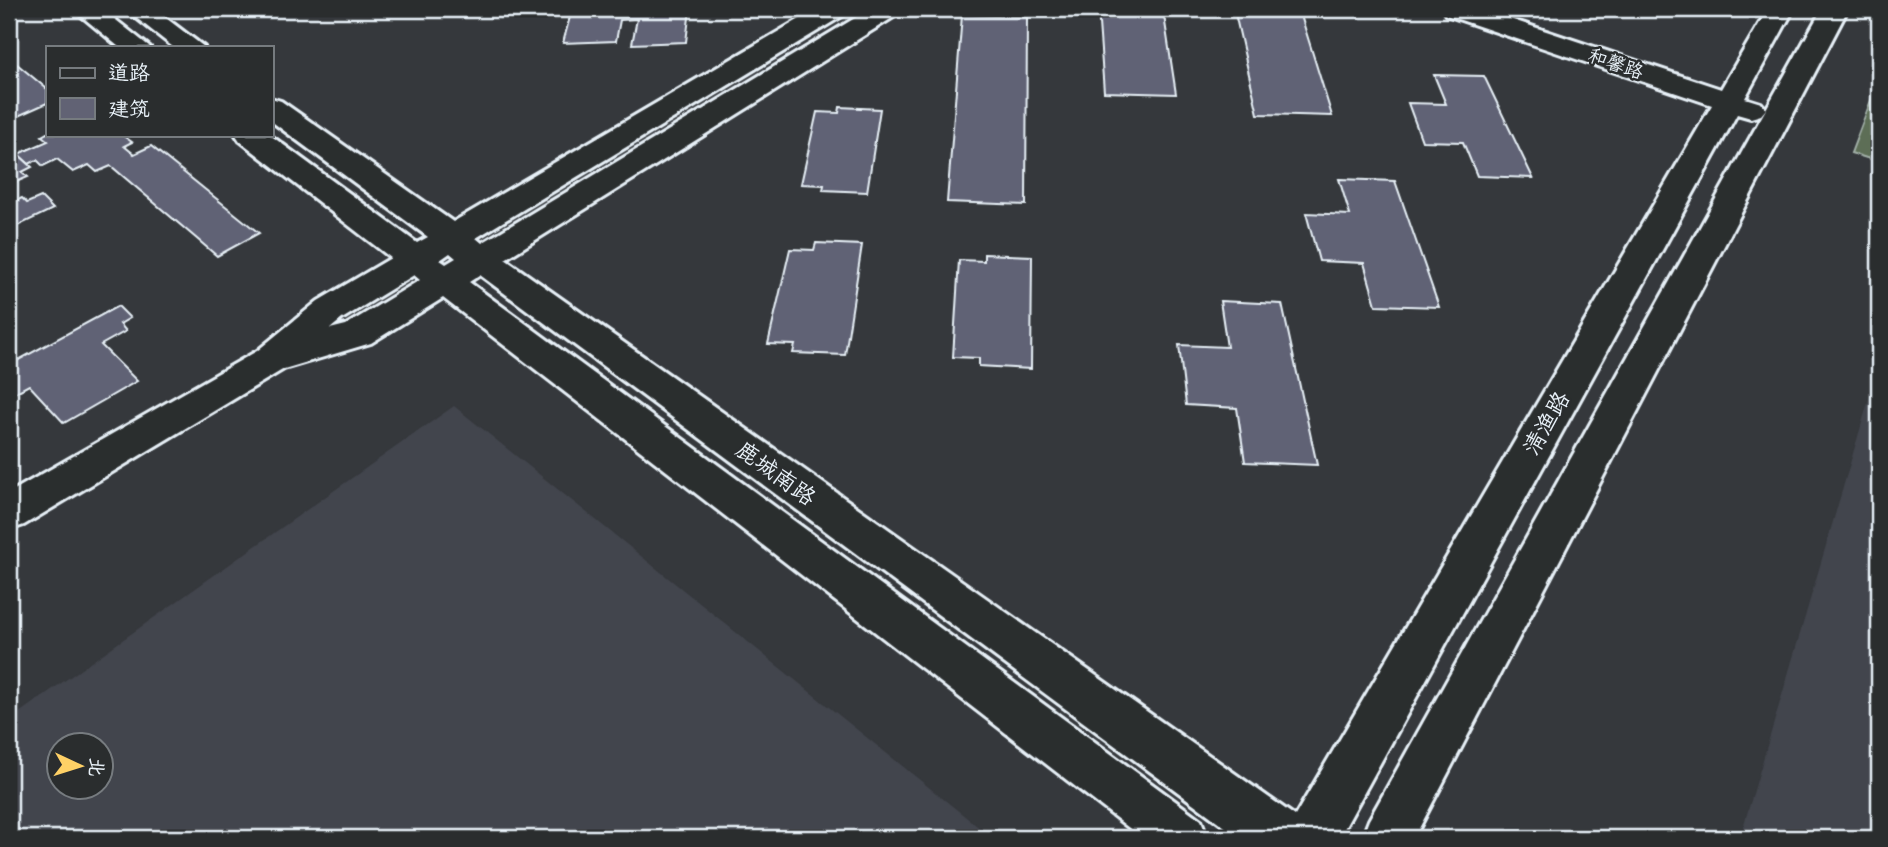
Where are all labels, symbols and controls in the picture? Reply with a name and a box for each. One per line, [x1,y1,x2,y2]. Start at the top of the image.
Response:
street label: 和馨路 [1584,44,1646,88]
legend [46,46,273,136]
text: 道路 [108,61,150,91]
text: 建筑 [108,97,150,127]
street label: 清渔路 [1517,387,1581,463]
street label: 鹿城南路 [727,435,821,516]
north arrow [46,732,116,802]
text: 北 [79,757,108,777]

